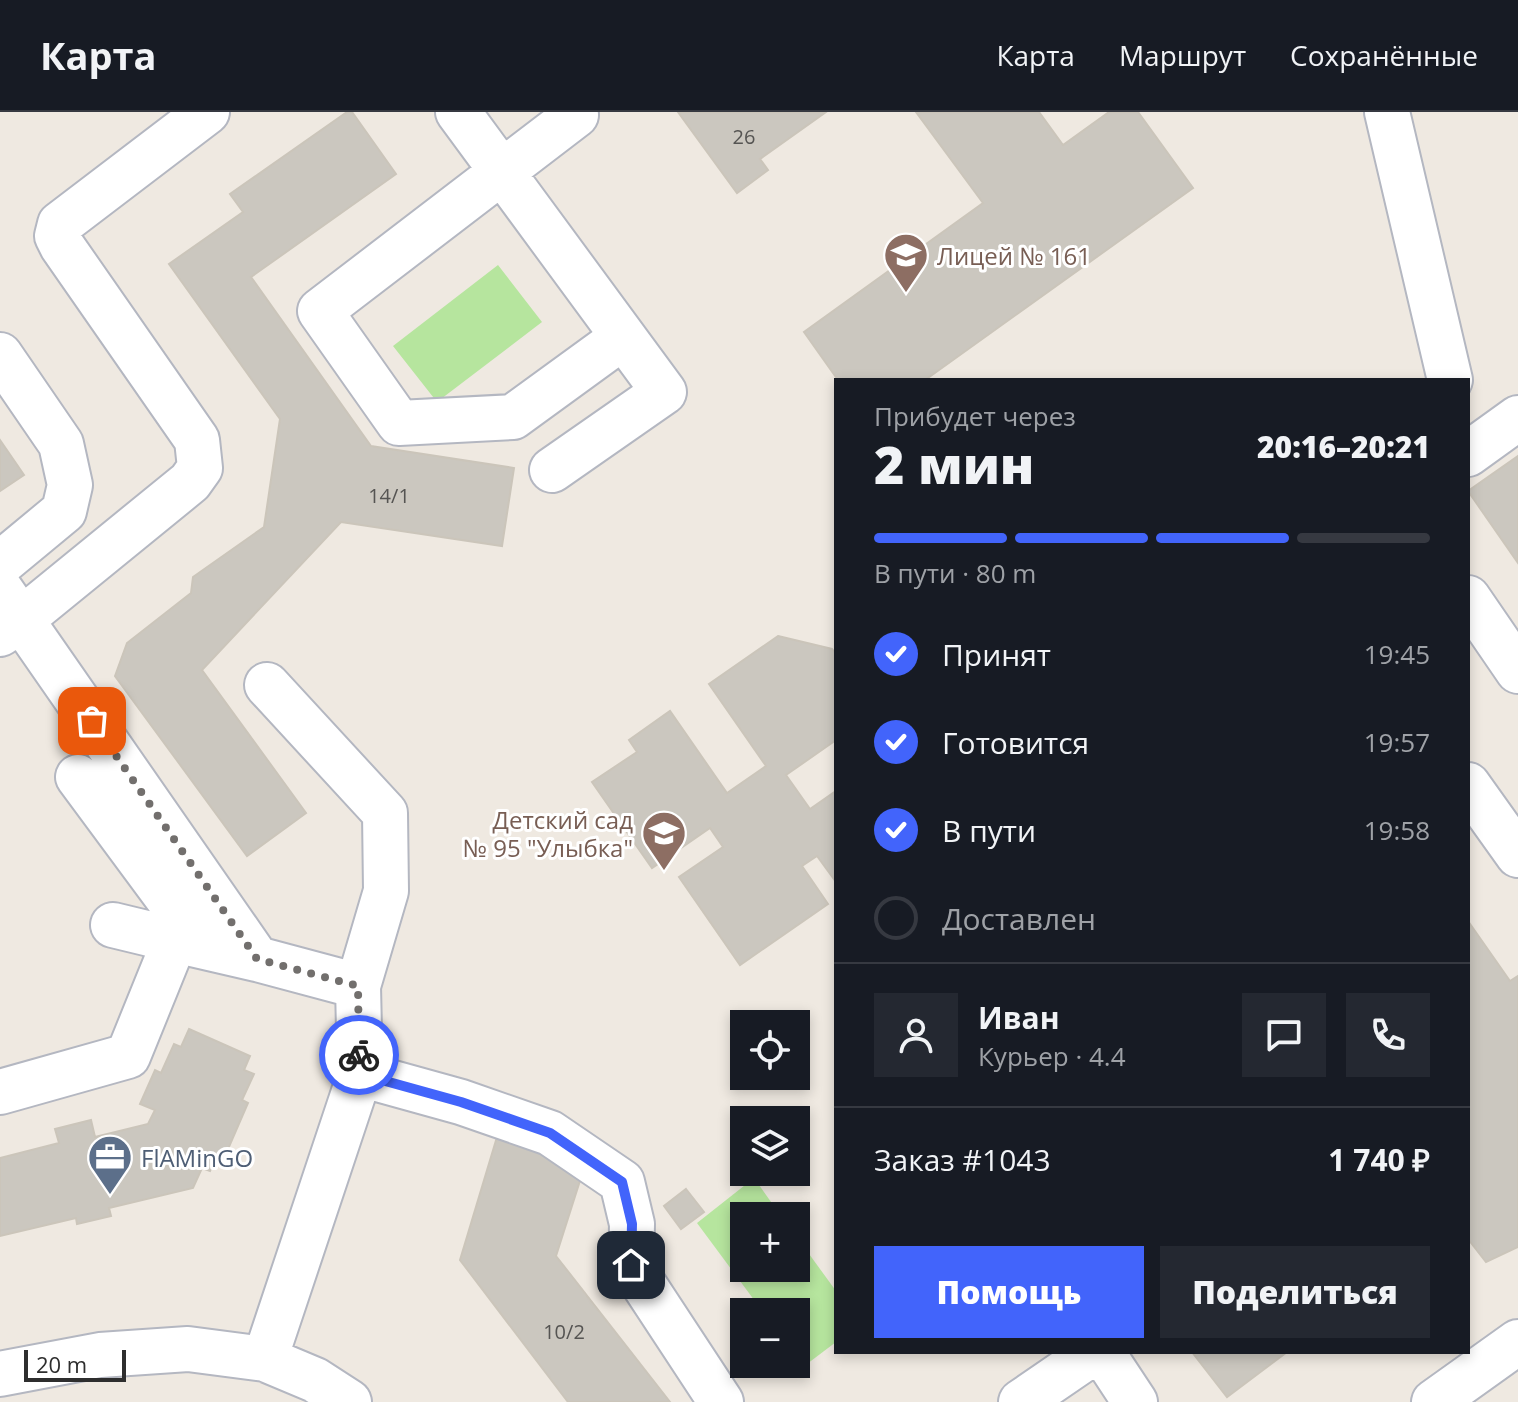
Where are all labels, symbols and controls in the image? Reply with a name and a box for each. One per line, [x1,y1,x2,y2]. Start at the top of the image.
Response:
text: Карта [40,29,157,81]
text: Карта [996,36,1075,74]
text: Маршрут [1119,36,1246,74]
text: Сохранённые [1290,36,1478,74]
house number: 26 [733,123,755,150]
school or university icon: Лицей № 161 [882,231,930,294]
place label: Лицей № 161 [937,239,1091,272]
text: Прибудет через [874,398,1076,434]
text: 20:16–20:21 [1257,426,1430,467]
text: 2 мин [874,428,1034,499]
house number: 14/1 [368,482,410,509]
text: В пути · 80 m [874,555,1036,591]
icon: check [874,632,918,676]
text: Принят [942,634,1051,675]
text: 19:45 [1364,636,1430,672]
pin [58,687,126,755]
icon: bag [70,699,114,743]
icon: check [874,720,918,764]
text: Готовится [942,722,1089,763]
text: 19:57 [1364,724,1430,760]
place label: Детский сад № 95 "Улыбка" [463,803,633,864]
icon: check [874,808,918,852]
school or university icon: Детский сад № 95 "Улыбка" [640,809,688,872]
text: В пути [942,810,1036,851]
text: 19:58 [1364,812,1430,848]
text: Доставлен [942,898,1096,939]
button: person [874,993,958,1077]
button: chat [1242,993,1326,1077]
button: phone [1346,993,1430,1077]
text: Иван [978,997,1060,1038]
map controls [730,1010,810,1378]
button: locate [730,1010,810,1090]
courier [319,1015,399,1095]
icon: bike [337,1033,381,1077]
text: Курьер · 4.4 [978,1038,1126,1074]
button: layers [730,1106,810,1186]
office icon: FlAMinGO [86,1133,134,1196]
text: Заказ #1043 [874,1139,1051,1180]
text: 1 740 ₽ [1328,1139,1430,1180]
place label: FlAMinGO [141,1141,253,1174]
button: + [730,1202,810,1282]
pin [597,1231,665,1299]
icon: home [609,1243,653,1287]
button: Помощь [874,1246,1144,1338]
button: Поделиться [1160,1246,1430,1338]
button: − [730,1298,810,1378]
house number: 10/2 [543,1318,585,1345]
scale bar [24,1346,126,1382]
text: 20 m [36,1349,87,1379]

